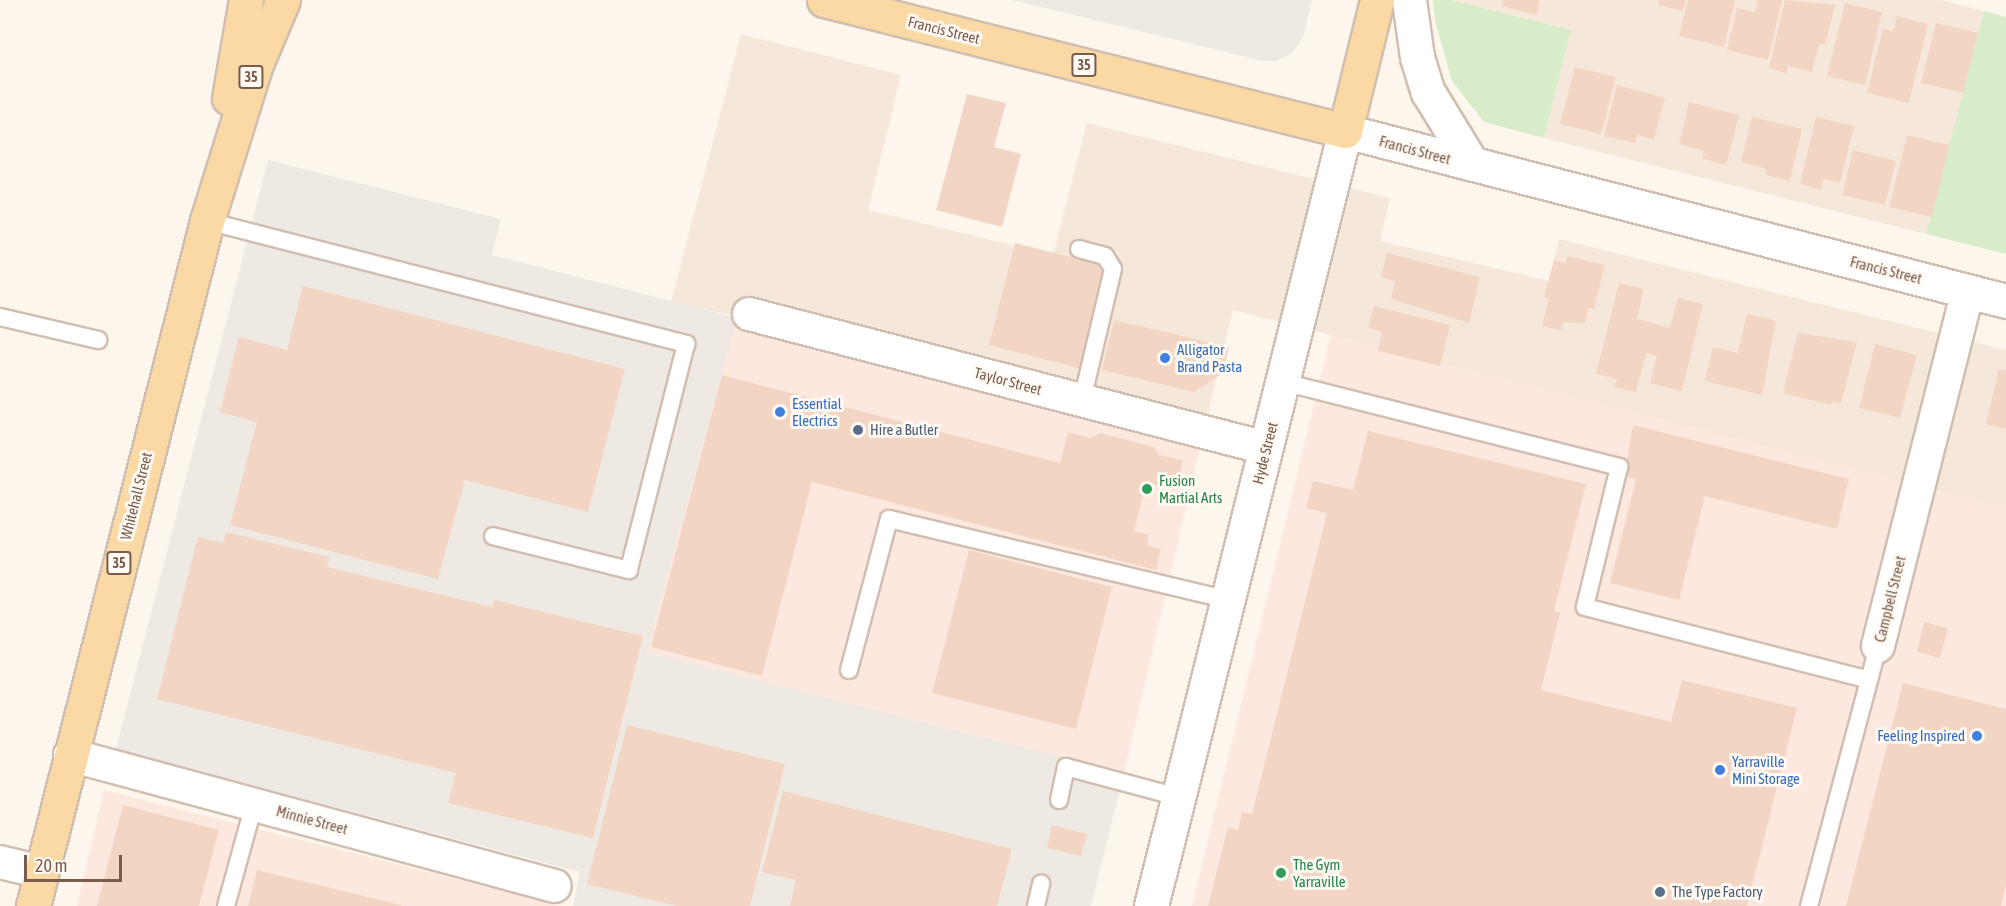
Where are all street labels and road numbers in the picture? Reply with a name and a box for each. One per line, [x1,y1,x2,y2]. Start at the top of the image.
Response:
street label: Francis Street [906,12,982,48]
road number: 35 [1070,54,1098,76]
road number: 35 [238,66,264,88]
street label: Francis Street [1377,132,1453,168]
street label: Francis Street [1848,252,1924,288]
street label: Taylor Street [972,363,1044,399]
street label: Hyde Street [1249,420,1281,486]
street label: Whitehall Street [116,450,156,542]
road number: 35 [106,552,132,574]
street label: Campbell Street [1871,554,1909,644]
street label: Minnie Street [274,802,350,838]

